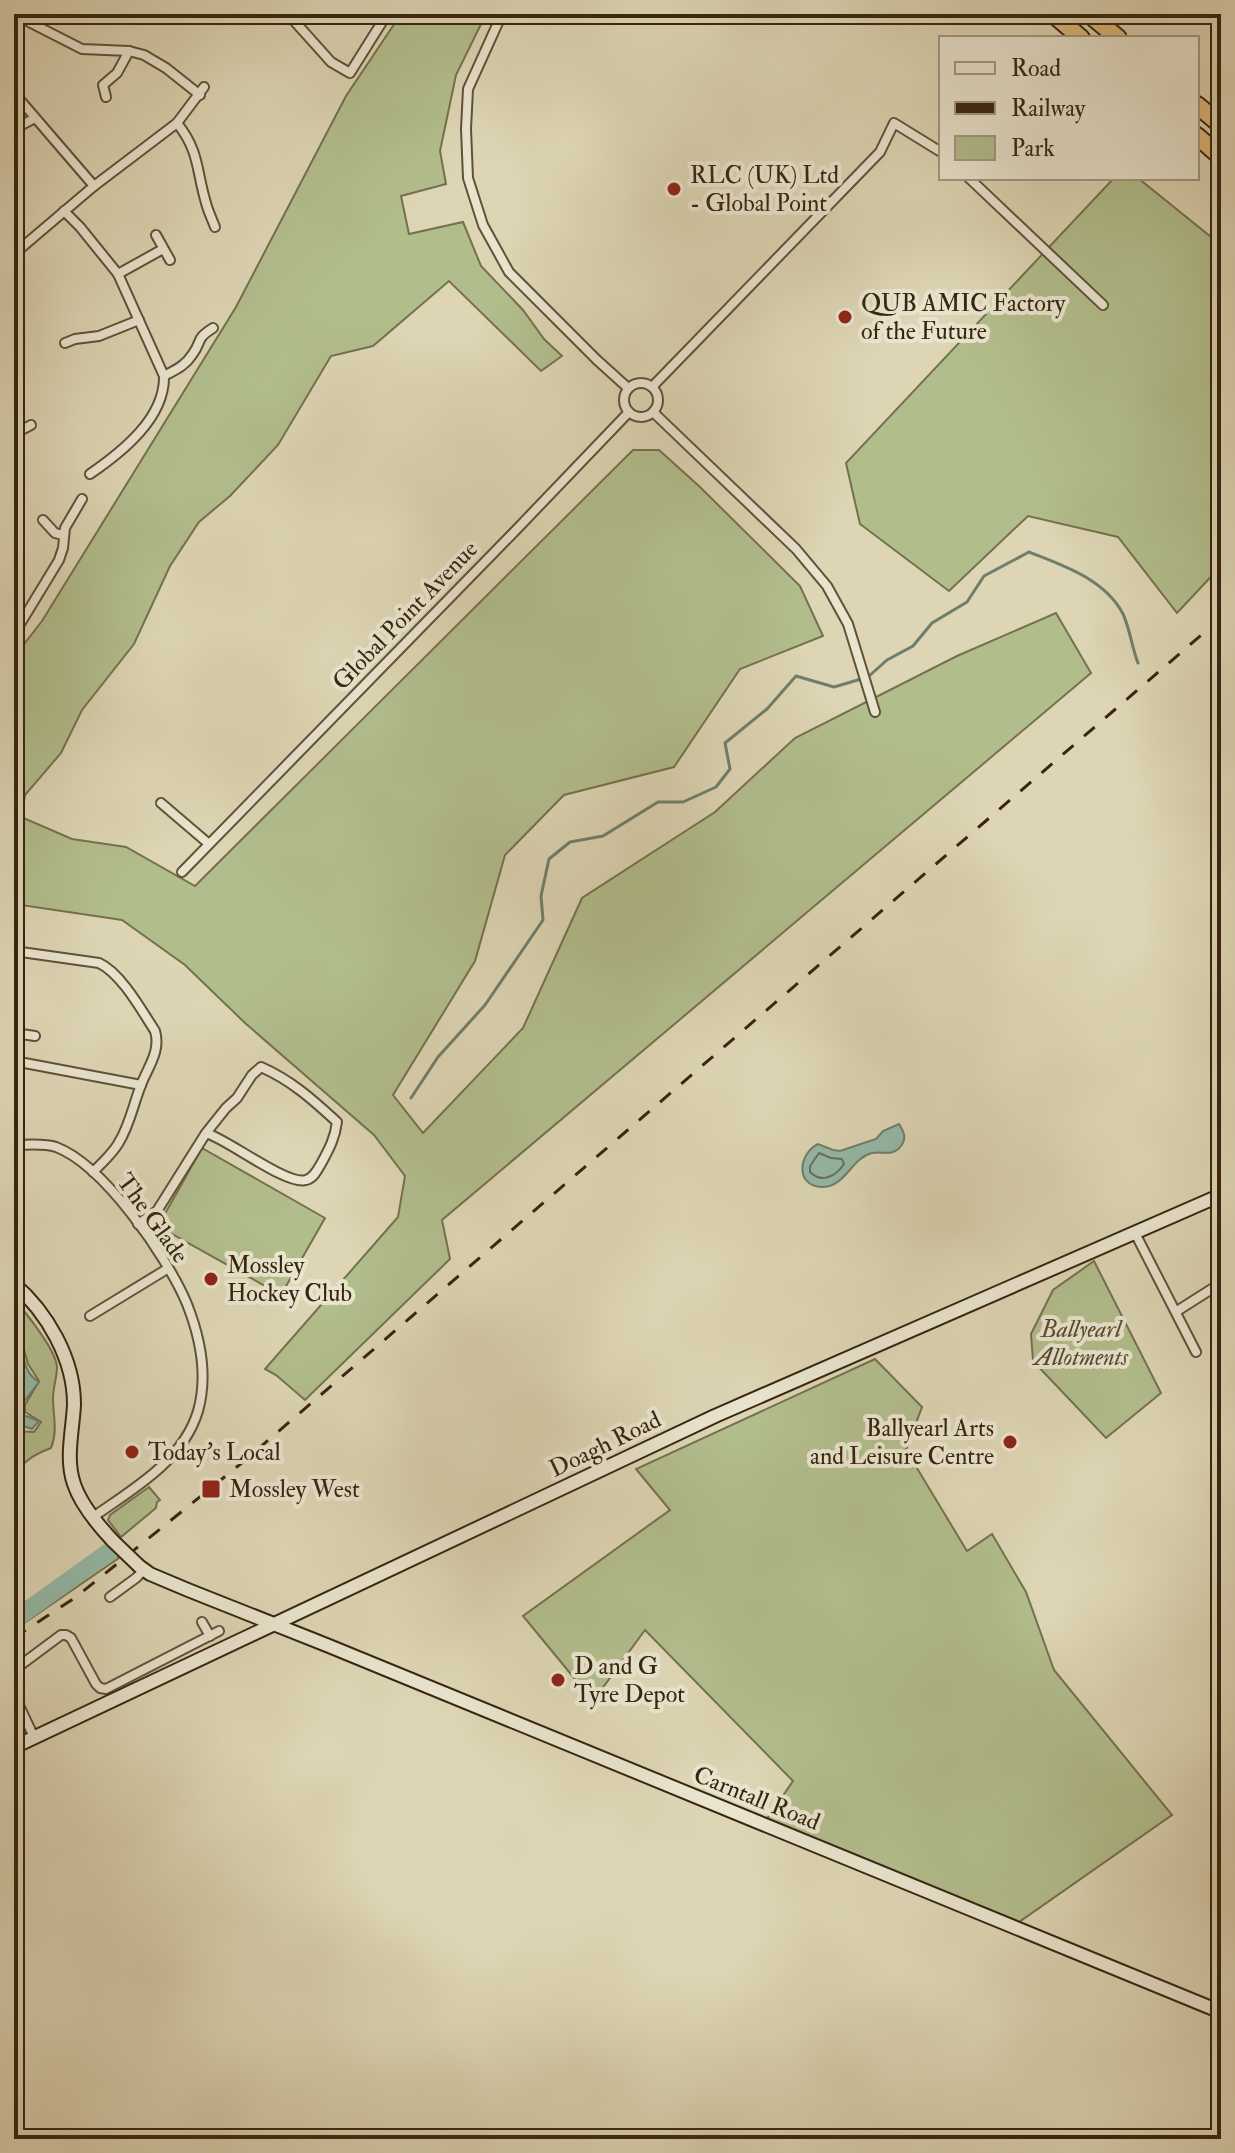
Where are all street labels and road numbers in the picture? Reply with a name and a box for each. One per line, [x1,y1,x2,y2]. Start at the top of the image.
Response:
street label: Global Point Avenue [326,534,485,697]
street label: The Glade [110,1167,196,1269]
street label: Doagh Road [544,1404,666,1485]
street label: Carntall Road [689,1759,825,1838]

